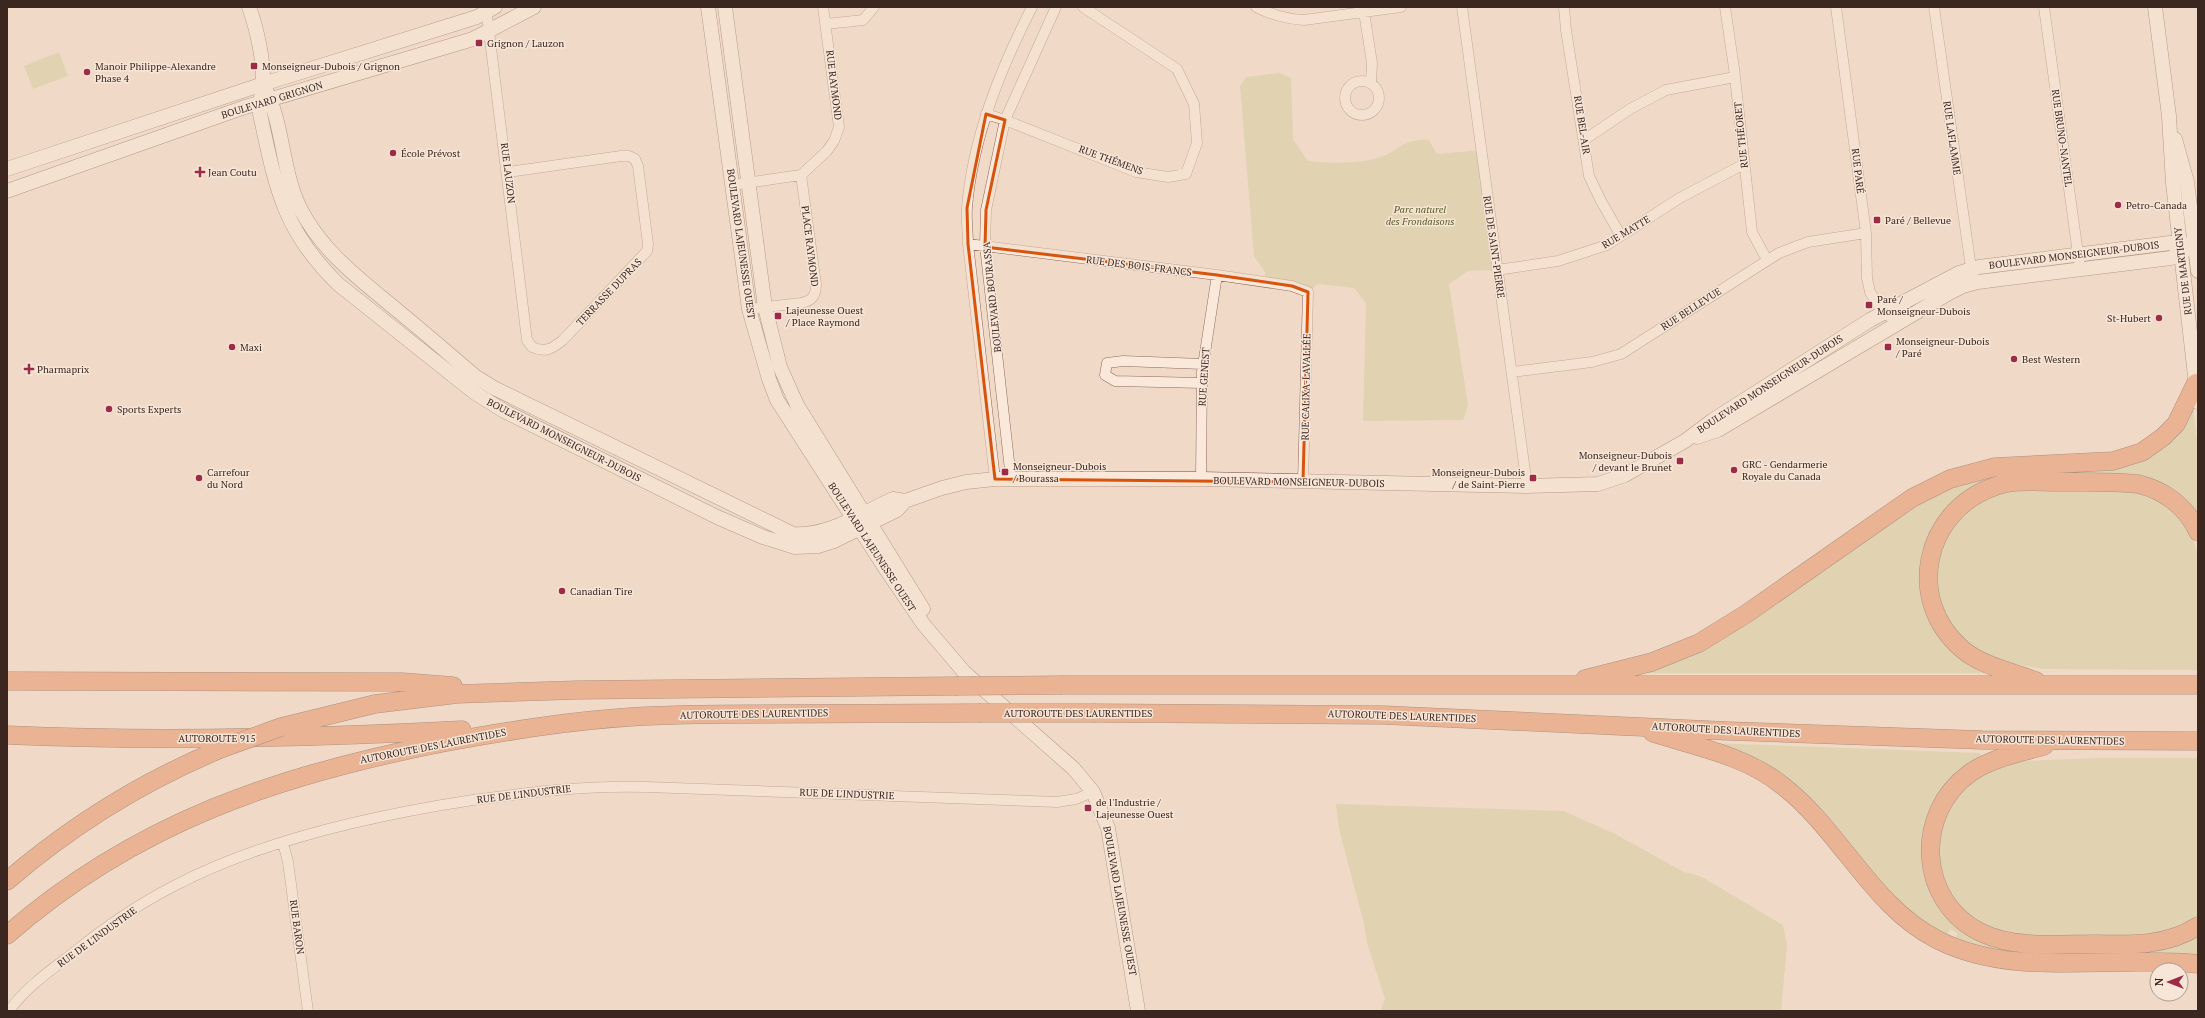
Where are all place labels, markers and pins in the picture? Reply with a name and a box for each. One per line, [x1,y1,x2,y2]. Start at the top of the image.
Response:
place label: Grignon / Lauzon [487,37,564,50]
marker: Grignon / Lauzon [474,38,484,48]
place label: Manoir Philippe-Alexandre Phase 4 [95,60,216,85]
place label: Monseigneur-Dubois / Grignon [262,60,400,73]
marker: Monseigneur-Dubois / Grignon [249,61,259,71]
marker: Manoir Philippe-Alexandre Phase 4 [82,67,92,77]
place label: École Prévost [401,147,461,160]
marker: École Prévost [388,148,398,158]
place label: Jean Coutu [208,166,257,179]
marker: Jean Coutu [195,167,205,177]
place label: Petro-Canada [2126,199,2187,212]
marker: Petro-Canada [2113,200,2123,210]
place label: Paré / Bellevue [1885,214,1951,227]
marker: Paré / Bellevue [1872,215,1882,225]
place label: Paré / Monseigneur-Dubois [1877,293,1970,318]
marker: Paré / Monseigneur-Dubois [1864,300,1874,310]
place label: Lajeunesse Ouest / Place Raymond [785,304,864,329]
marker: Lajeunesse Ouest / Place Raymond [773,311,783,321]
place label: St-Hubert [2107,312,2151,325]
marker: St-Hubert [2154,313,2164,323]
place label: Monseigneur-Dubois / Paré [1895,335,1989,360]
place label: Maxi [240,341,262,354]
marker: Maxi [227,342,237,352]
marker: Monseigneur-Dubois / Paré [1883,342,1893,352]
place label: Best Western [2022,353,2080,366]
marker: Best Western [2009,354,2019,364]
place label: Pharmaprix [37,363,90,376]
marker: Pharmaprix [24,364,34,374]
place label: Sports Experts [117,403,181,416]
marker: Sports Experts [104,404,114,414]
place label: Monseigneur-Dubois / devant le Brunet [1579,449,1672,474]
marker: Monseigneur-Dubois / devant le Brunet [1675,456,1685,466]
place label: GRC - Gendarmerie Royale du Canada [1742,458,1828,483]
place label: Monseigneur-Dubois / Bourassa [1012,460,1106,485]
marker: GRC - Gendarmerie Royale du Canada [1729,465,1739,475]
place label: Carrefour du Nord [207,466,250,491]
place label: Monseigneur-Dubois / de Saint-Pierre [1432,466,1525,491]
marker: Monseigneur-Dubois / Bourassa [1000,467,1010,477]
marker: Carrefour du Nord [194,473,204,483]
marker: Monseigneur-Dubois / de Saint-Pierre [1528,473,1538,483]
place label: Canadian Tire [570,585,633,598]
marker: Canadian Tire [557,586,567,596]
place label: de l'Industrie / Lajeunesse Ouest [1096,796,1174,821]
marker: de l'Industrie / Lajeunesse Ouest [1083,803,1093,813]

